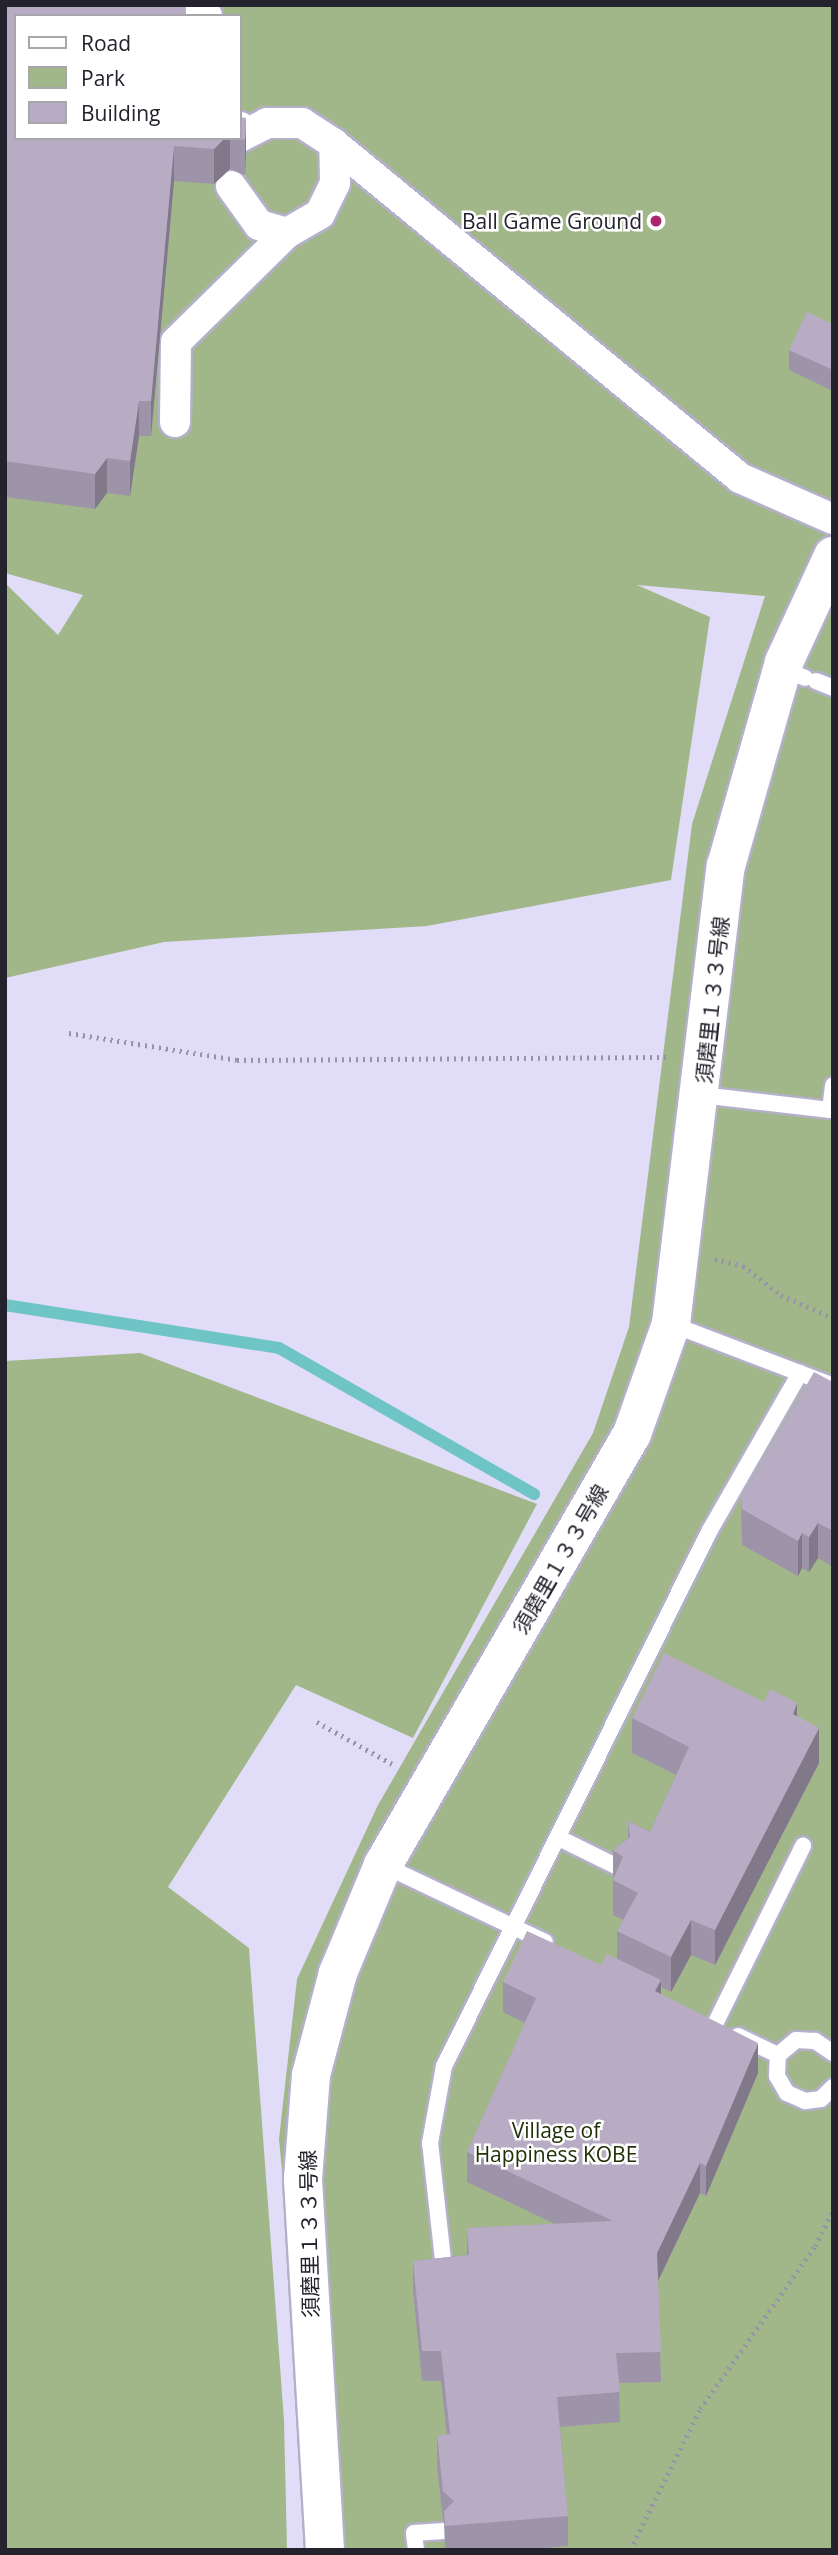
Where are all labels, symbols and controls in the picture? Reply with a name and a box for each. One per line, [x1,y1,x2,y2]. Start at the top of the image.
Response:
legend [14,14,242,140]
text: Road [81,29,131,57]
text: Park [81,64,125,92]
text: Building [81,99,160,127]
place label: Ball Game Ground [462,208,642,234]
marker: Ball Game Ground [648,213,664,229]
street label: 須磨里１３３号線 [691,915,733,1085]
street label: 須磨里１３３号線 [507,1480,613,1638]
park label: Village of Happiness KOBE [475,2117,637,2167]
street label: 須磨里１３３号線 [295,2150,323,2318]

